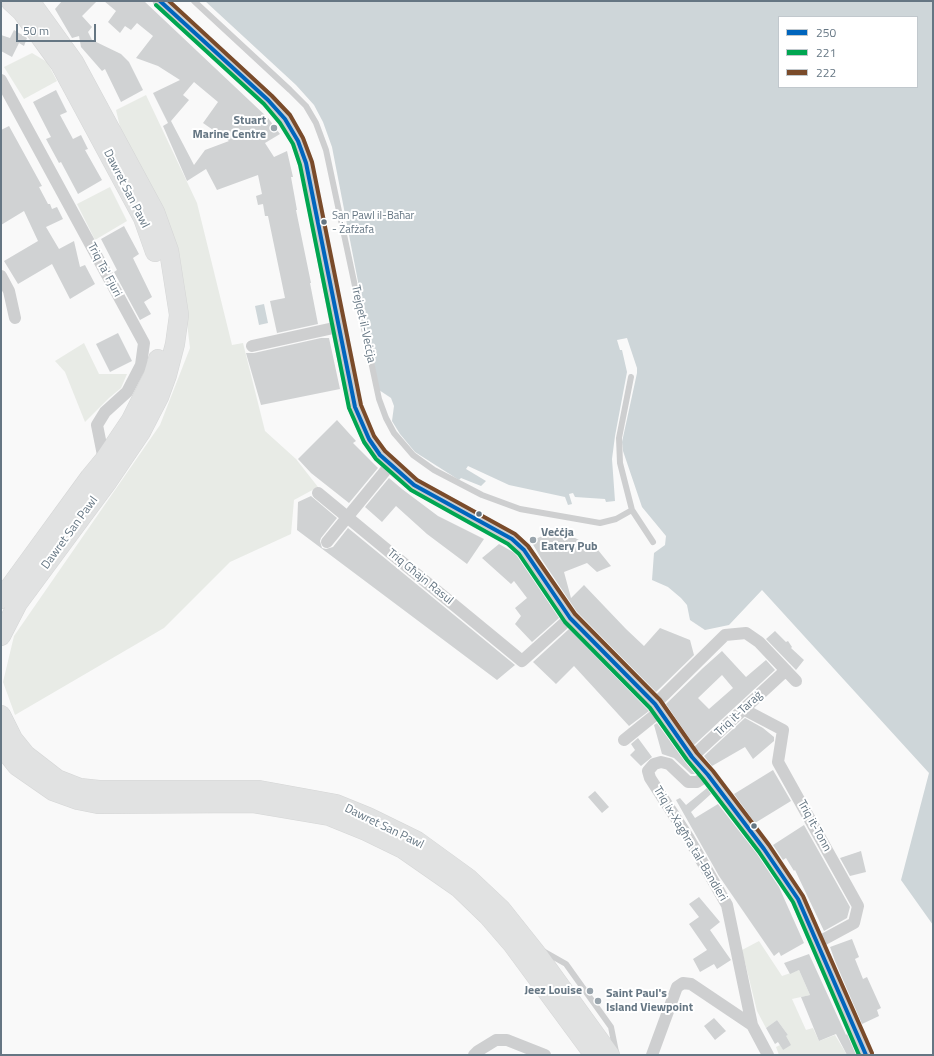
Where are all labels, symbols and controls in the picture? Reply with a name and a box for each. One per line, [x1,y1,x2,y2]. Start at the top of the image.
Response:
scale bar [18,16,98,42]
legend [778,16,918,88]
text: 50 m [23,21,49,40]
text: 250 [816,23,836,42]
text: 221 [816,43,836,62]
text: 222 [816,63,836,82]
place label: Stuart Marine Centre [192,114,266,142]
marker: Stuart Marine Centre [269,123,279,133]
street label: Dawret San Pawl [100,147,152,231]
place label: San Pawl il-Baħar - Żafżafa [332,209,414,235]
marker: San Pawl il-Baħar - Żafżafa [319,217,329,227]
street label: Triq Ta' Fjuri [84,240,124,300]
street label: Trejqet il-Veċċja [348,284,378,364]
street label: Dawret San Pawl [39,494,101,572]
unlabelled marker [474,509,484,519]
place label: Veċċja Eatery Pub [541,526,598,554]
marker: Veċċja Eatery Pub [528,535,538,545]
street label: Triq Għajn Rasul [384,546,456,608]
street label: Triq it-Taraġ [712,688,766,740]
street label: Triq ix-Xagħra tal-Bandieri [650,784,730,904]
street label: Triq it-Tonn [794,798,834,854]
street label: Dawret San Pawl [342,802,426,852]
unlabelled marker [749,821,759,831]
place label: Jeez Louise [525,984,582,998]
marker: Jeez Louise [585,986,595,996]
place label: Saint Paul's Island Viewpoint [606,987,693,1015]
marker: Saint Paul's Island Viewpoint [593,996,603,1006]

